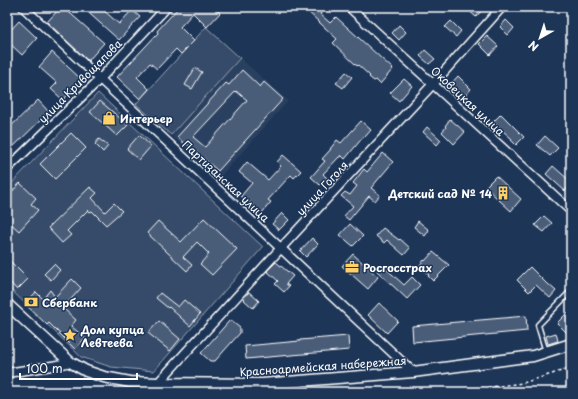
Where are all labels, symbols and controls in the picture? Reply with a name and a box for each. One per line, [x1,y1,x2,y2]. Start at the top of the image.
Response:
north arrow [520,18,560,58]
street label: улица Кривощапова [34,35,126,127]
text: N [524,37,542,56]
street label: Оковецкая улица [427,62,509,140]
shop icon: Интерьер [101,110,117,126]
place label: Интерьер [120,110,173,127]
street label: Партизанская улица [179,136,273,226]
street label: улица Гоголя [292,157,352,219]
place label: Детский сад № 14 [388,185,492,202]
building icon: Детский сад № 14 [495,185,511,201]
office icon: Росгосстрах [344,259,360,275]
place label: Росгосстрах [363,259,432,276]
bank icon: Сбербанк [23,294,39,310]
place label: Сбербанк [42,294,98,311]
place label: Дом купца Левтеева [80,321,145,351]
place icon: Дом купца Левтеева [62,327,78,343]
street label: Красноармейская набережная [239,352,407,380]
scale bar [20,355,137,381]
text: 100 m [26,359,63,377]

